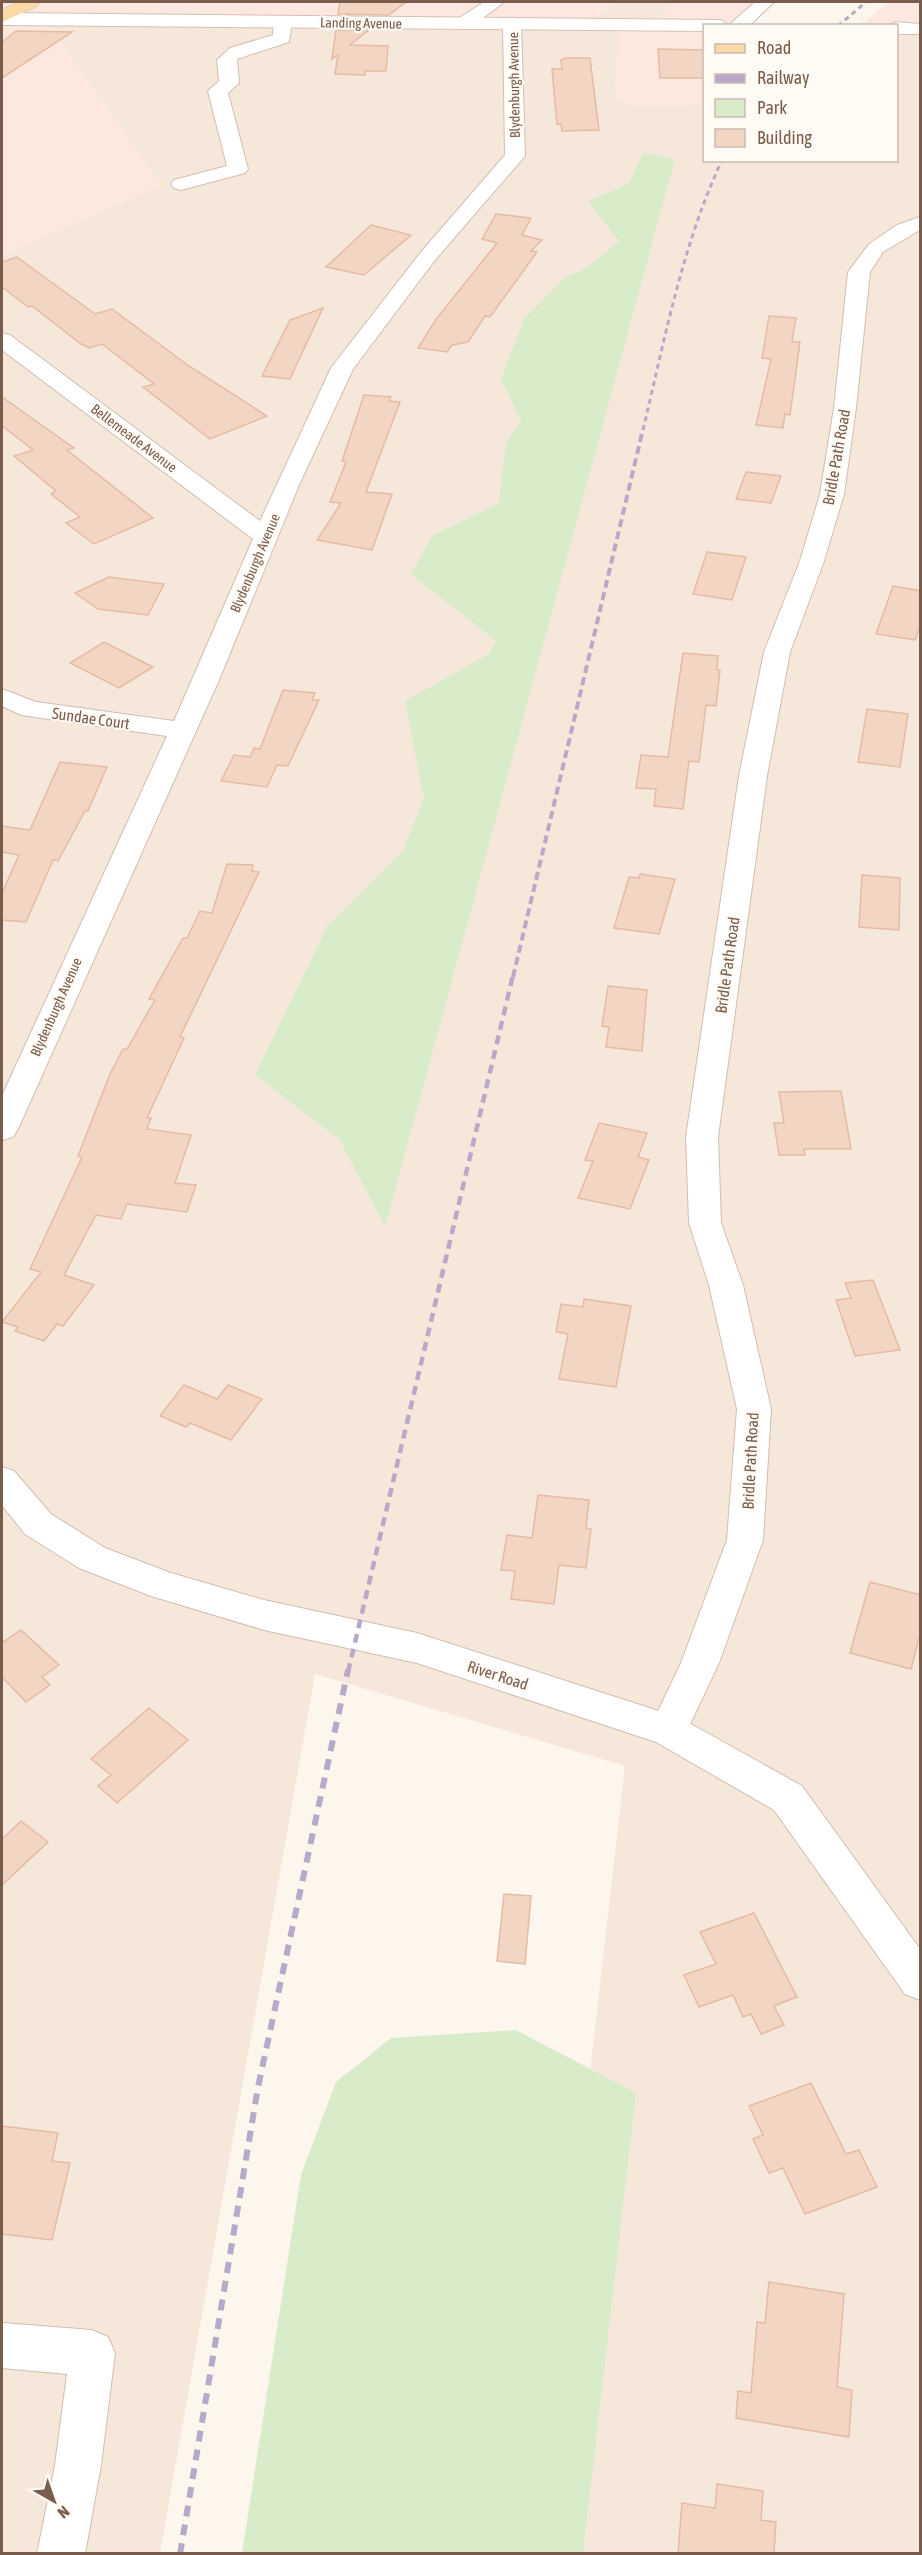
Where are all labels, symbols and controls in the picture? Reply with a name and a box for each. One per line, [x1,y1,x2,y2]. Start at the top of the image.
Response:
street label: Landing Avenue [320,14,402,32]
legend [703,24,898,162]
street label: Blydenburgh Avenue [505,32,523,138]
text: Road [757,37,791,58]
text: Railway [757,67,809,88]
text: Park [757,97,787,118]
text: Building [757,127,812,148]
street label: Bellemeade Avenue [88,401,180,475]
street label: Bridle Path Road [819,408,853,506]
street label: Blydenburgh Avenue [227,511,283,615]
street label: Sundae Court [51,704,131,732]
street label: Bridle Path Road [711,916,743,1014]
street label: Blydenburgh Avenue [27,955,85,1059]
street label: Bridle Path Road [738,1412,762,1510]
street label: River Road [465,1657,531,1693]
north arrow [24,2471,84,2531]
text: N [54,2503,73,2522]

